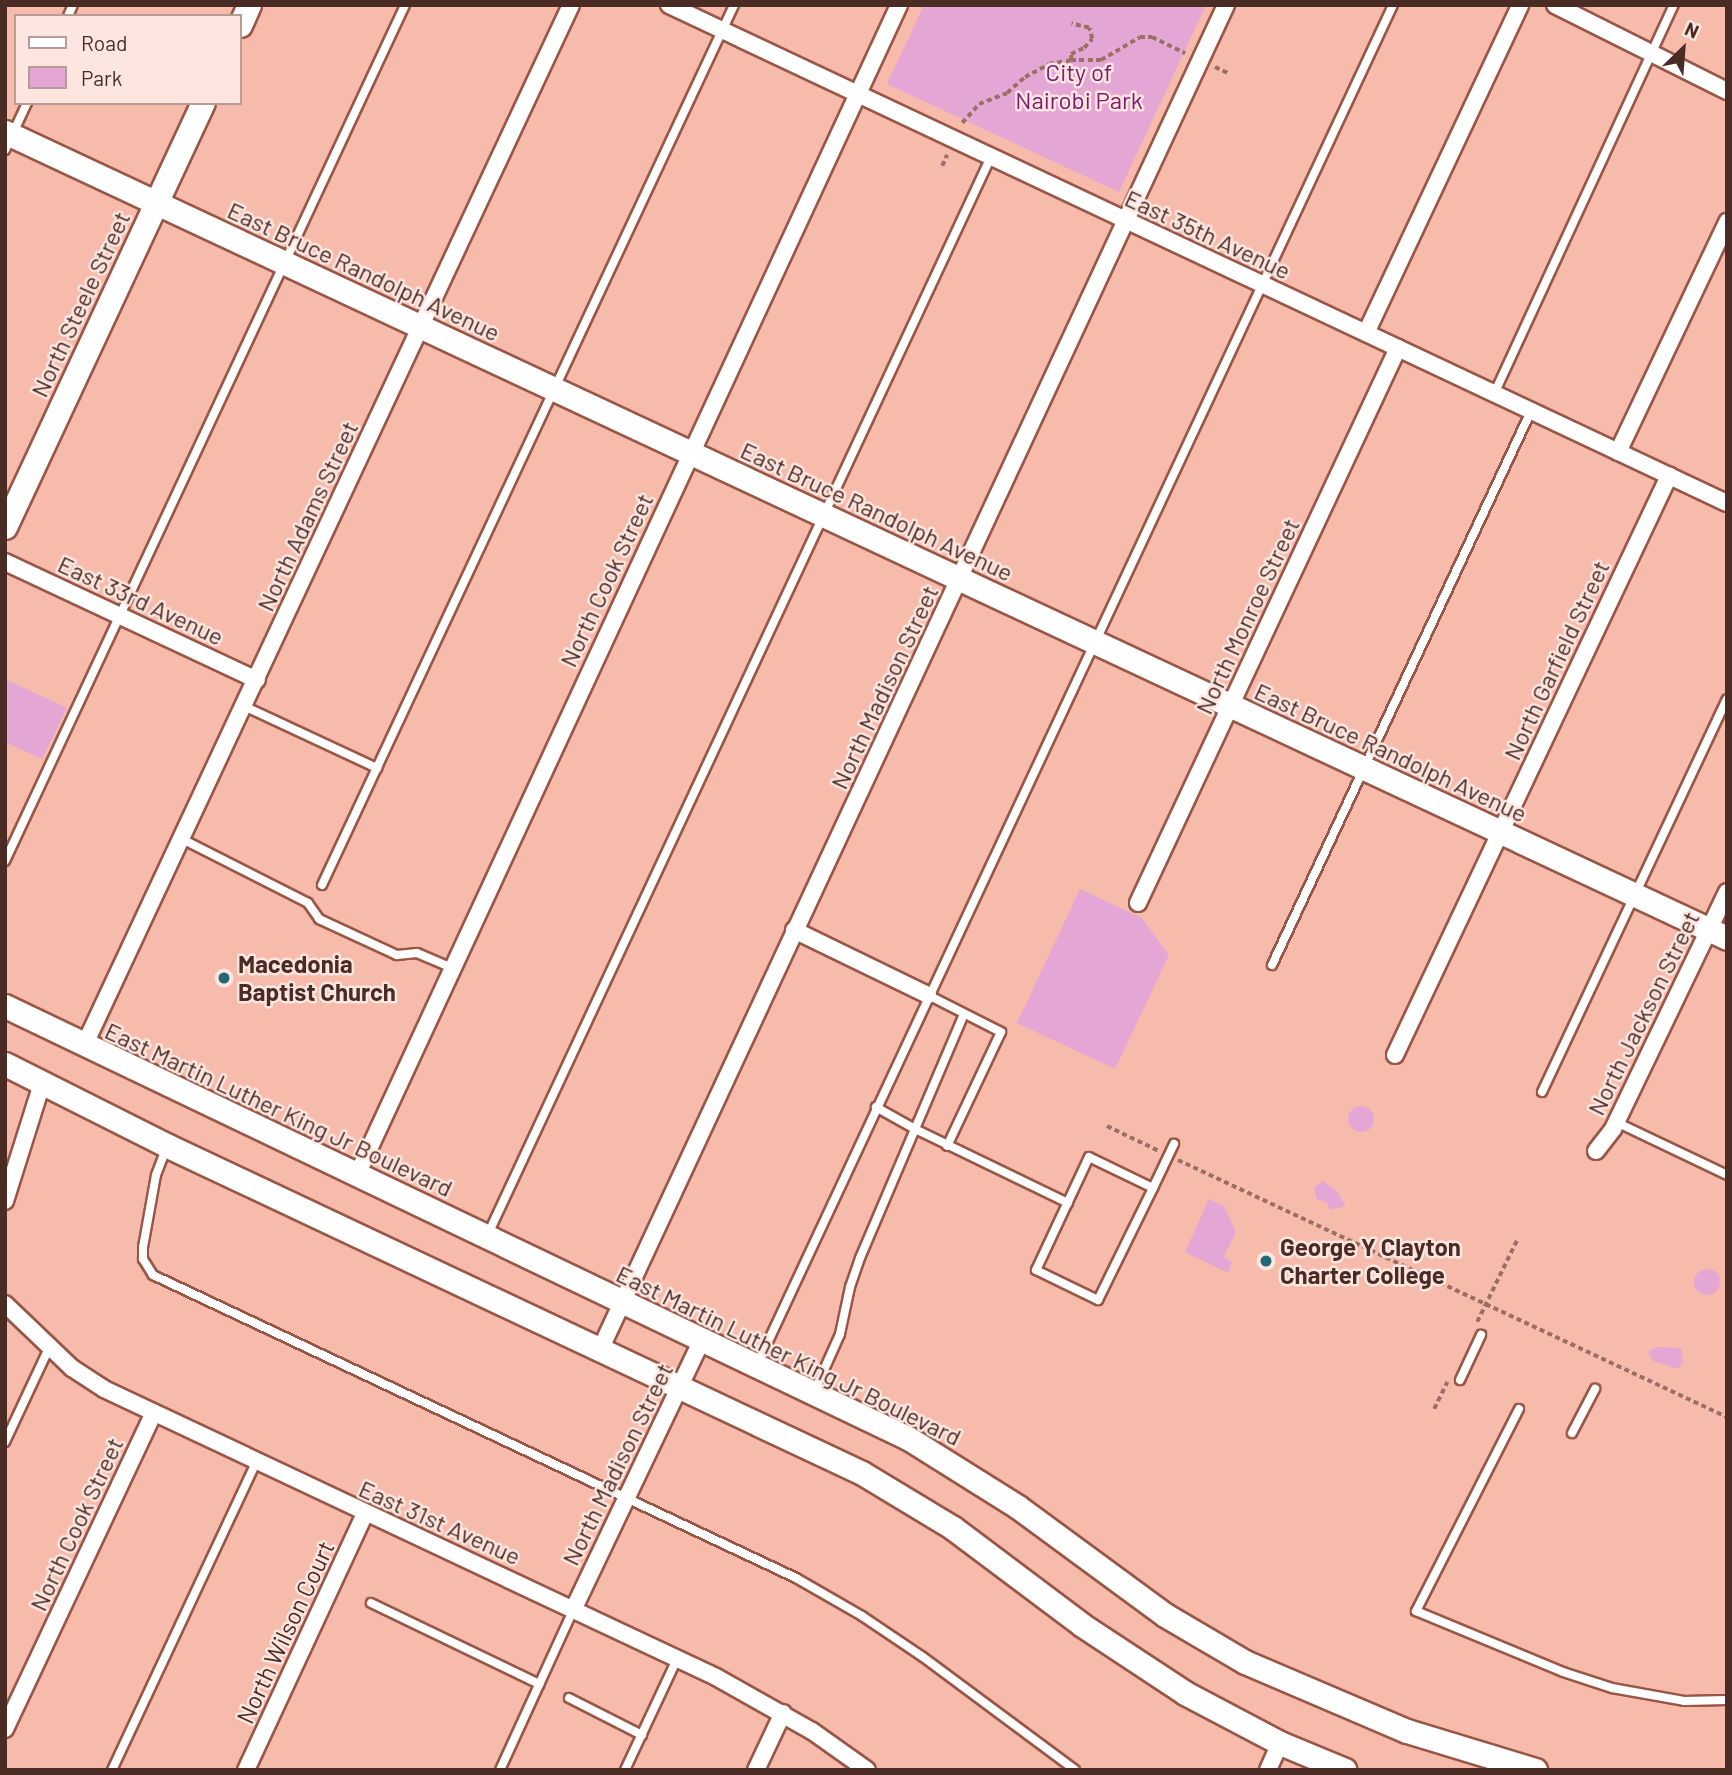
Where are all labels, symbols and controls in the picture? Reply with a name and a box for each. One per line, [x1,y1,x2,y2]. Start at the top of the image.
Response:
legend [14,14,242,105]
north arrow [1648,14,1718,84]
text: N [1681,16,1703,43]
text: Road [81,30,127,55]
park label: City of Nairobi Park [1015,58,1143,114]
text: Park [81,65,122,90]
street label: East 35th Avenue [1121,183,1295,285]
street label: East Bruce Randolph Avenue [223,195,505,347]
street label: North Steele Street [24,207,136,401]
street label: North Adams Street [250,416,364,616]
street label: East Bruce Randolph Avenue [736,435,1018,587]
street label: North Cook Street [553,489,659,671]
street label: North Monroe Street [1189,513,1305,719]
street label: East 33rd Avenue [54,549,228,651]
street label: North Garfield Street [1497,556,1615,764]
street label: North Madison Street [824,581,944,793]
street label: East Bruce Randolph Avenue [1250,676,1532,828]
street label: North Jackson Street [1581,906,1705,1120]
place label: Macedonia Baptist Church [238,950,396,1006]
marker: Macedonia Baptist Church [216,970,232,986]
street label: East Martin Luther King Jr Boulevard [101,1016,457,1202]
place label: George Y Clayton Charter College [1280,1233,1461,1289]
marker: George Y Clayton Charter College [1258,1253,1274,1269]
street label: East Martin Luther King Jr Boulevard [612,1259,966,1451]
street label: North Madison Street [556,1358,678,1570]
street label: North Cook Street [23,1433,129,1615]
street label: East 31st Avenue [355,1474,525,1570]
street label: North Wilson Court [230,1536,340,1728]

